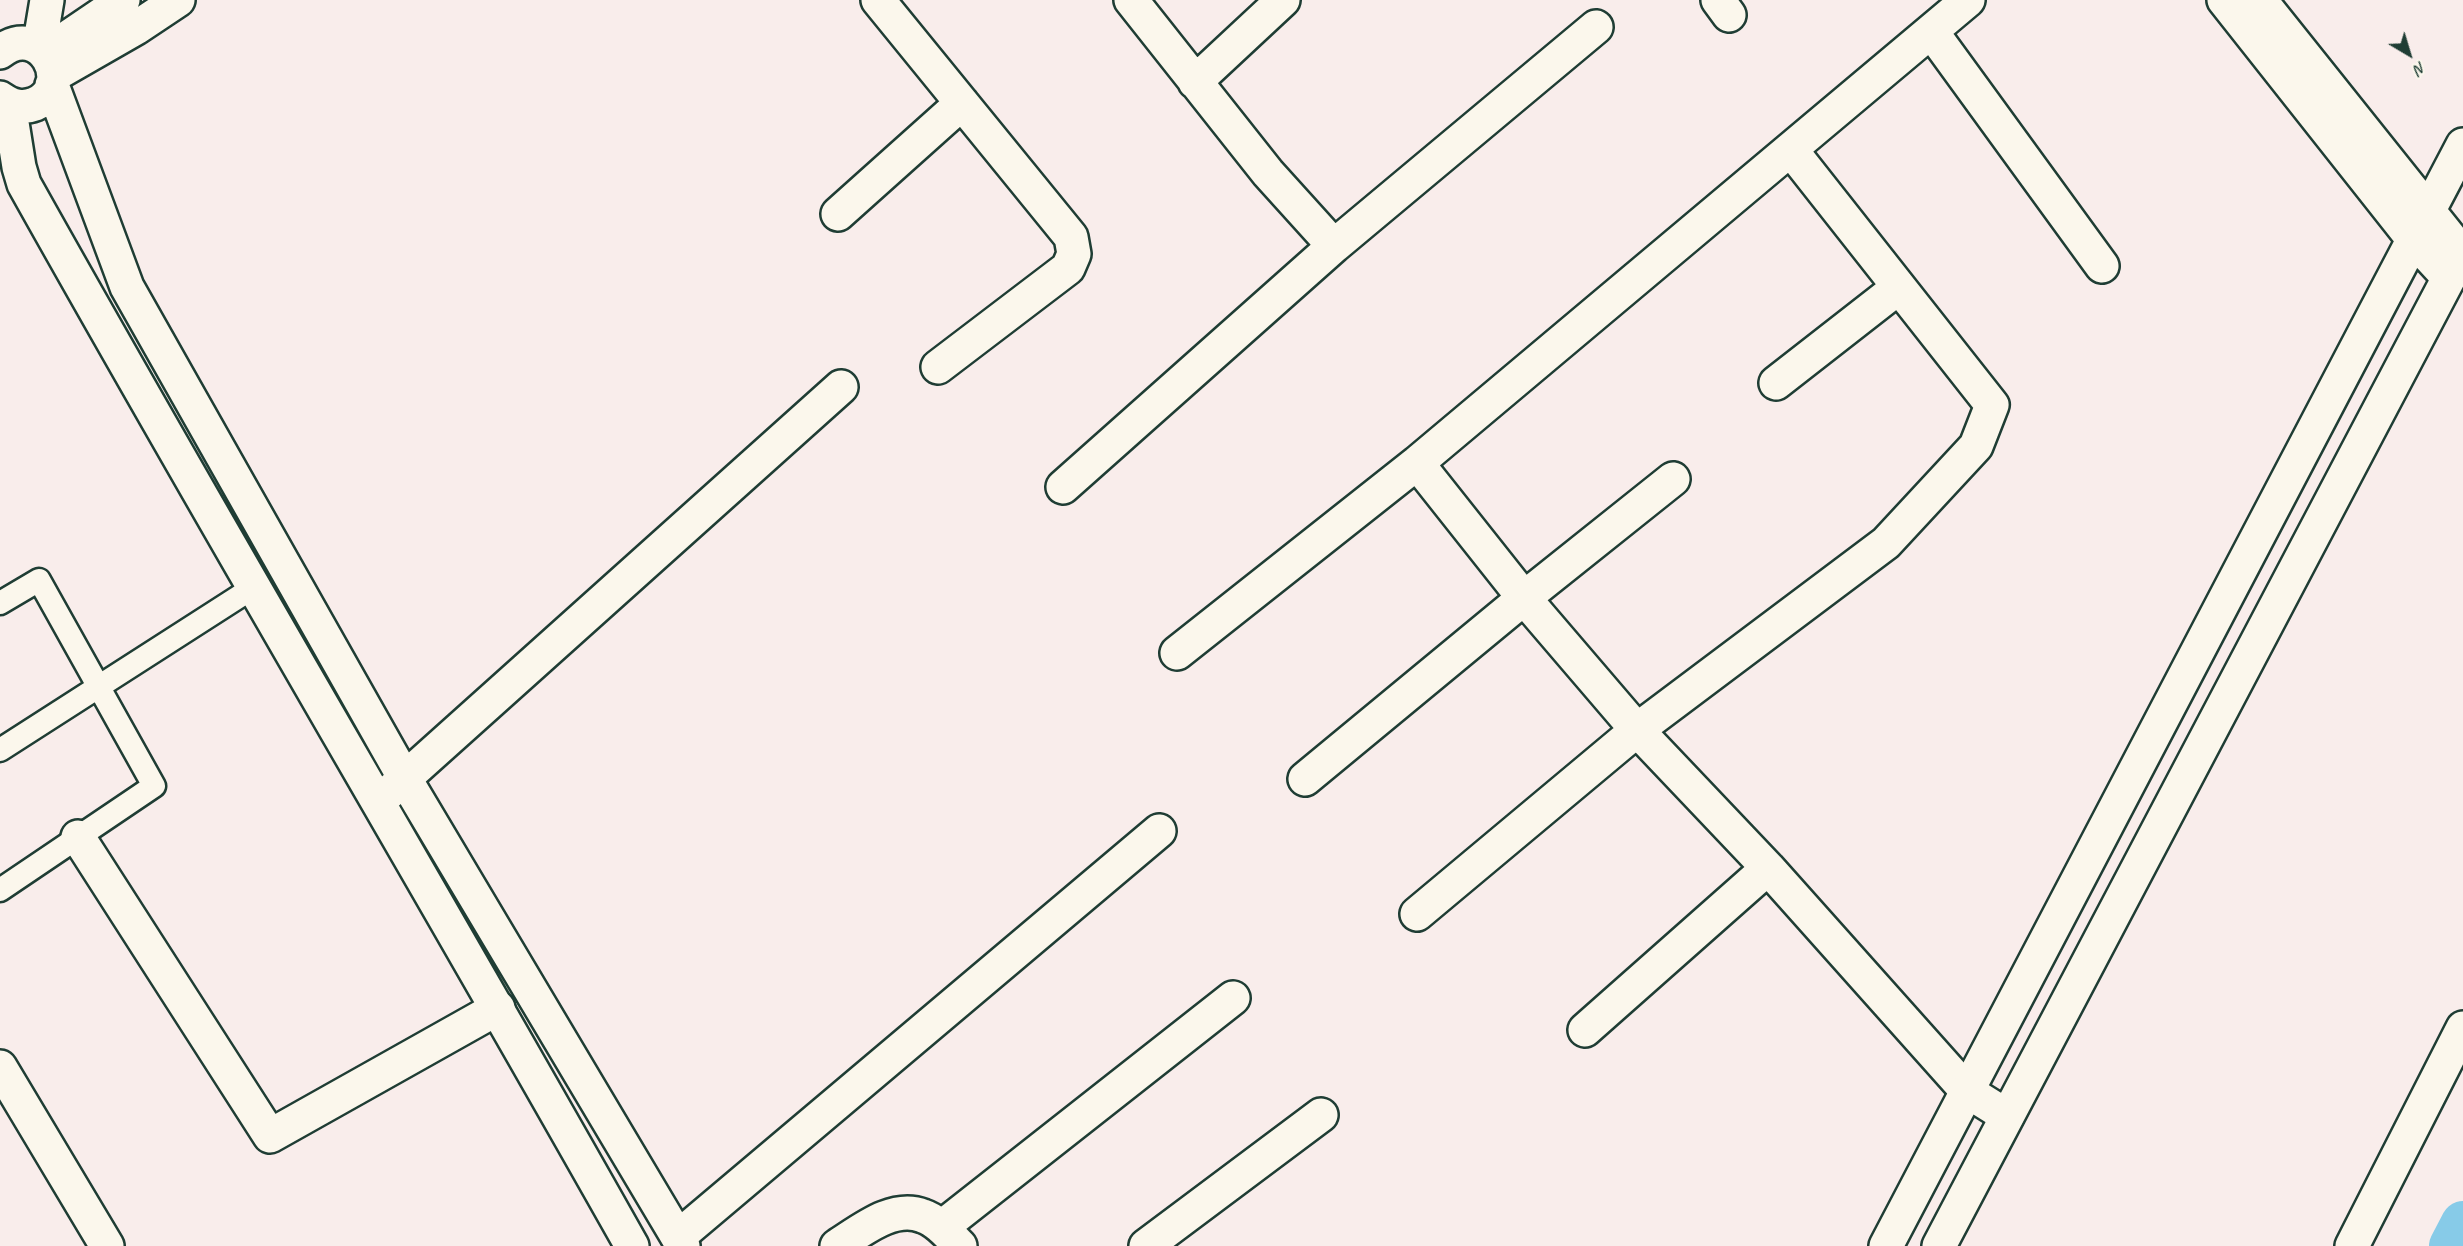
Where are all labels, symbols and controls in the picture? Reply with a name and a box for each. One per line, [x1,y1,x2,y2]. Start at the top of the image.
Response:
north arrow [2379,24,2439,84]
text: N [2410,57,2430,79]

